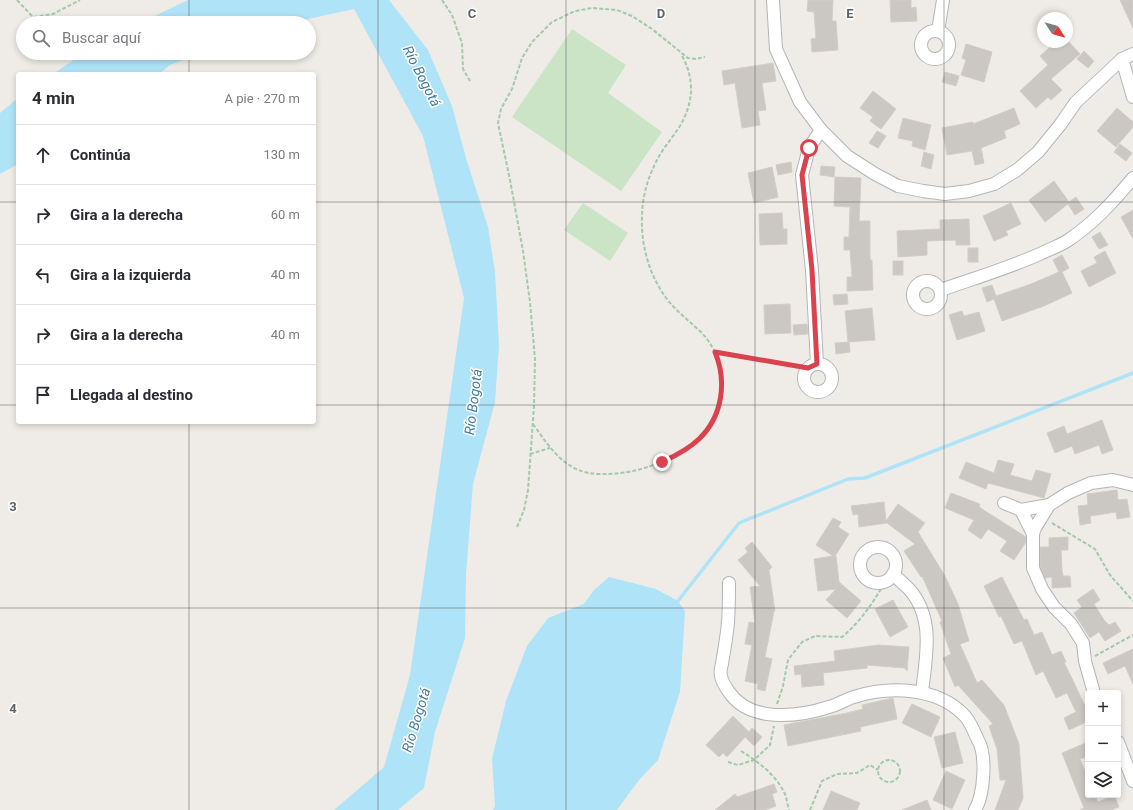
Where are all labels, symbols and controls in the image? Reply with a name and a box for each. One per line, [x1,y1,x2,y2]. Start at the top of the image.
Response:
text: C [468,6,477,21]
text: D [657,6,665,21]
text: E [846,6,854,21]
north arrow [1037,12,1073,48]
search box [16,16,316,60]
icon: search [30,27,52,49]
text: Buscar aquí [62,29,141,47]
water label: Río Bogotá [400,43,444,110]
text: 4 min [32,88,75,108]
text: A pie · 270 m [225,91,300,106]
route start [800,139,818,157]
icon: ahead [32,144,54,166]
text: Continúa [70,146,131,164]
text: 130 m [263,147,300,162]
icon: right [32,204,54,226]
text: Gira a la derecha [70,206,183,224]
text: 60 m [271,207,300,222]
icon: left [32,264,54,286]
text: Gira a la izquierda [70,266,191,284]
text: 40 m [271,267,300,282]
icon: right [32,324,54,346]
text: Gira a la derecha [70,326,183,344]
text: 40 m [271,327,300,342]
water label: Río Bogotá [461,368,485,436]
icon: arrive [32,384,54,406]
text: Llegada al destino [70,386,193,404]
route end [653,453,671,471]
text: 3 [9,499,17,514]
water label: Río Bogotá [399,685,434,754]
map controls [1085,690,1121,798]
button: + [1085,690,1121,726]
text: 4 [9,701,17,716]
button: − [1085,726,1121,762]
button: layers [1085,762,1121,798]

